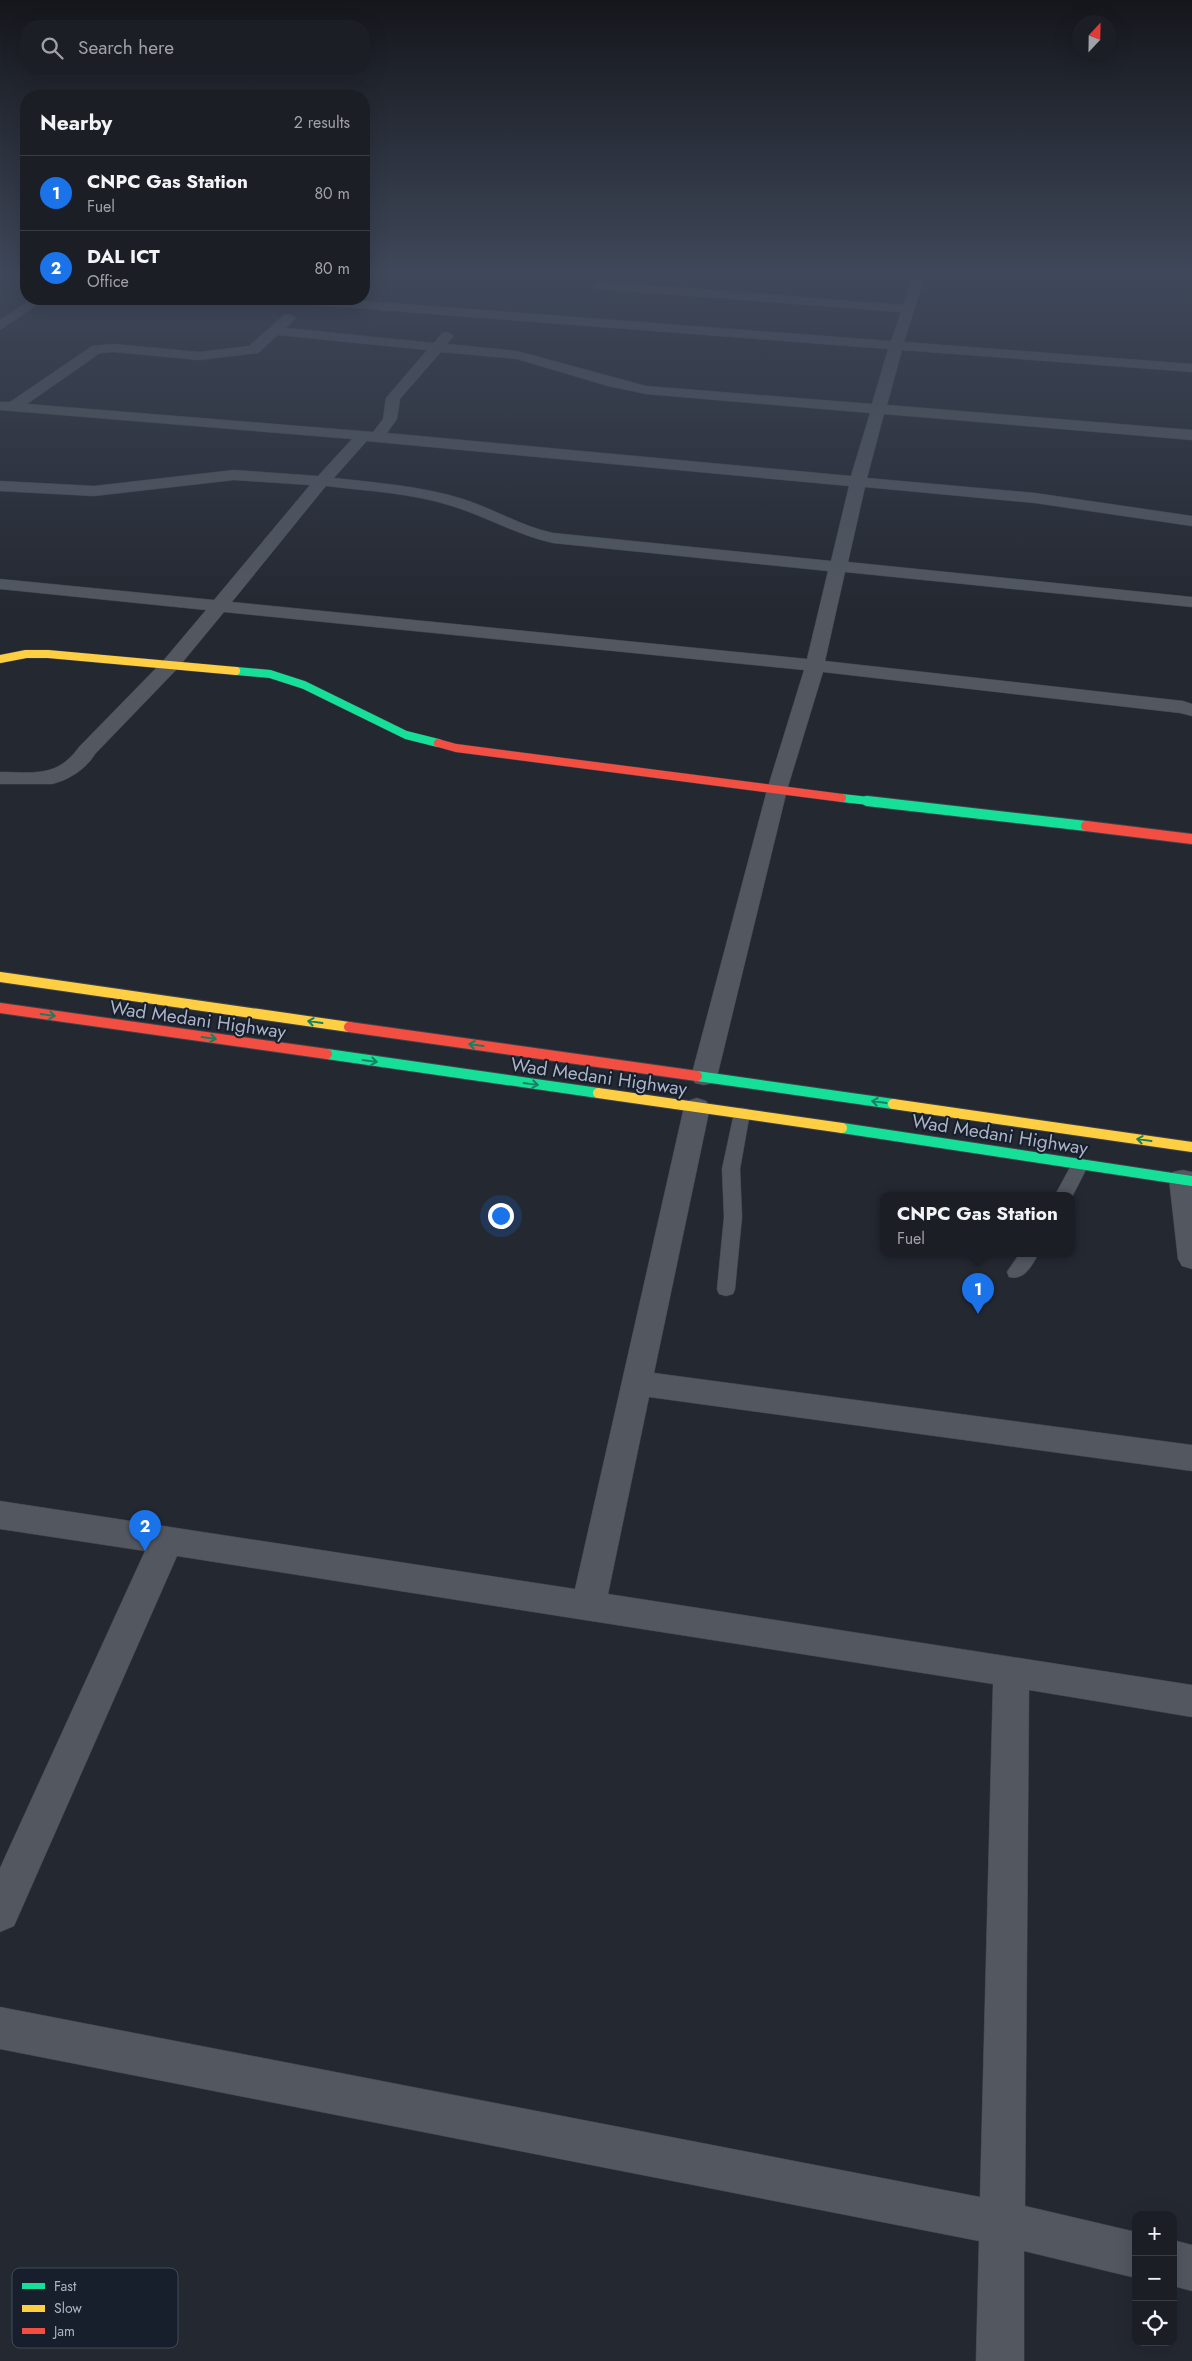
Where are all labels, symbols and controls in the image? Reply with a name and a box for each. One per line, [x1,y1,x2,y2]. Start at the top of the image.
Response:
north arrow [1072,15,1117,60]
search box [20,20,370,75]
icon: search [38,34,66,62]
text: Search here [78,34,174,61]
text: Nearby [40,108,112,138]
text: 2 results [294,111,350,134]
text: CNPC Gas Station [87,168,248,195]
text: 1 [52,182,60,205]
text: 80 m [314,182,350,205]
text: Fuel [87,195,115,218]
text: DAL ICT [87,243,160,270]
text: 2 [51,257,61,280]
text: 80 m [314,257,350,280]
text: Office [87,270,129,293]
street label: Wad Medani Highway [108,994,289,1045]
one-way arrow [40,1010,56,1020]
one-way arrow [307,1017,323,1027]
one-way arrow [201,1033,217,1043]
one-way arrow [468,1039,484,1049]
street label: Wad Medani Highway [509,1051,690,1102]
one-way arrow [362,1056,378,1066]
one-way arrow [523,1079,539,1089]
one-way arrow [871,1097,887,1107]
street label: Wad Medani Highway [910,1107,1091,1162]
one-way arrow [1136,1135,1152,1145]
popup [880,1192,1075,1257]
text: CNPC Gas Station [897,1200,1058,1227]
your location [488,1203,514,1229]
text: Fuel [897,1227,925,1250]
pin: 1 [962,1273,994,1314]
pin: 2 [129,1510,161,1551]
map controls [1132,2211,1177,2346]
button: + [1132,2211,1177,2256]
button: − [1132,2256,1177,2301]
legend [12,2268,178,2348]
text: Fast [54,2276,77,2296]
text: Slow [54,2298,82,2318]
button: locate [1132,2301,1177,2346]
text: Jam [52,2321,75,2341]

